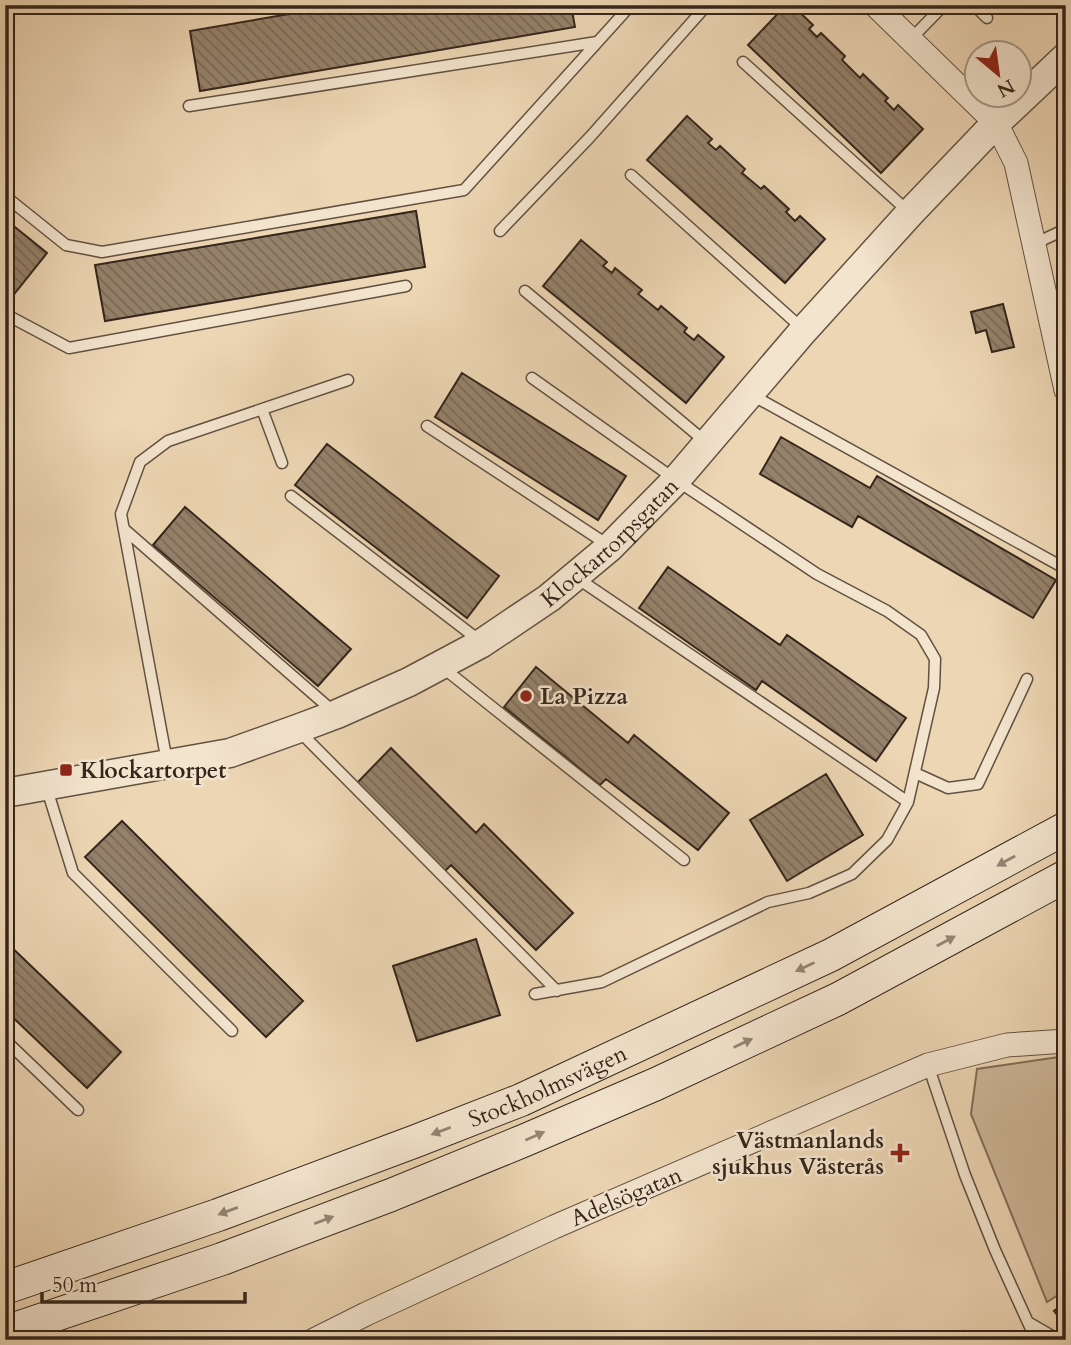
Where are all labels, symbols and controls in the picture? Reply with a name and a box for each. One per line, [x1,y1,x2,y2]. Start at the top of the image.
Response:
north arrow [962,38,1032,108]
text: N [992,73,1019,104]
street label: Klockartorpsgatan [534,471,686,615]
place label: La Pizza [540,681,629,712]
marker: La Pizza [518,688,534,704]
place label: Klockartorpet [80,755,226,786]
marker: Klockartorpet [58,762,74,778]
one-way arrow [996,855,1016,866]
one-way arrow [936,935,956,947]
one-way arrow [795,962,815,973]
one-way arrow [733,1037,753,1049]
street label: Stockholmsvägen [464,1038,632,1135]
place label: Västmanlands sjukhus Västerås [712,1125,884,1182]
one-way arrow [431,1126,452,1137]
one-way arrow [525,1130,545,1142]
marker: Västmanlands sjukhus Västerås [890,1143,910,1163]
street label: Adelsögatan [566,1159,687,1234]
one-way arrow [218,1205,239,1216]
one-way arrow [313,1215,334,1226]
scale bar [42,1261,245,1305]
text: 50 m [52,1271,97,1300]

